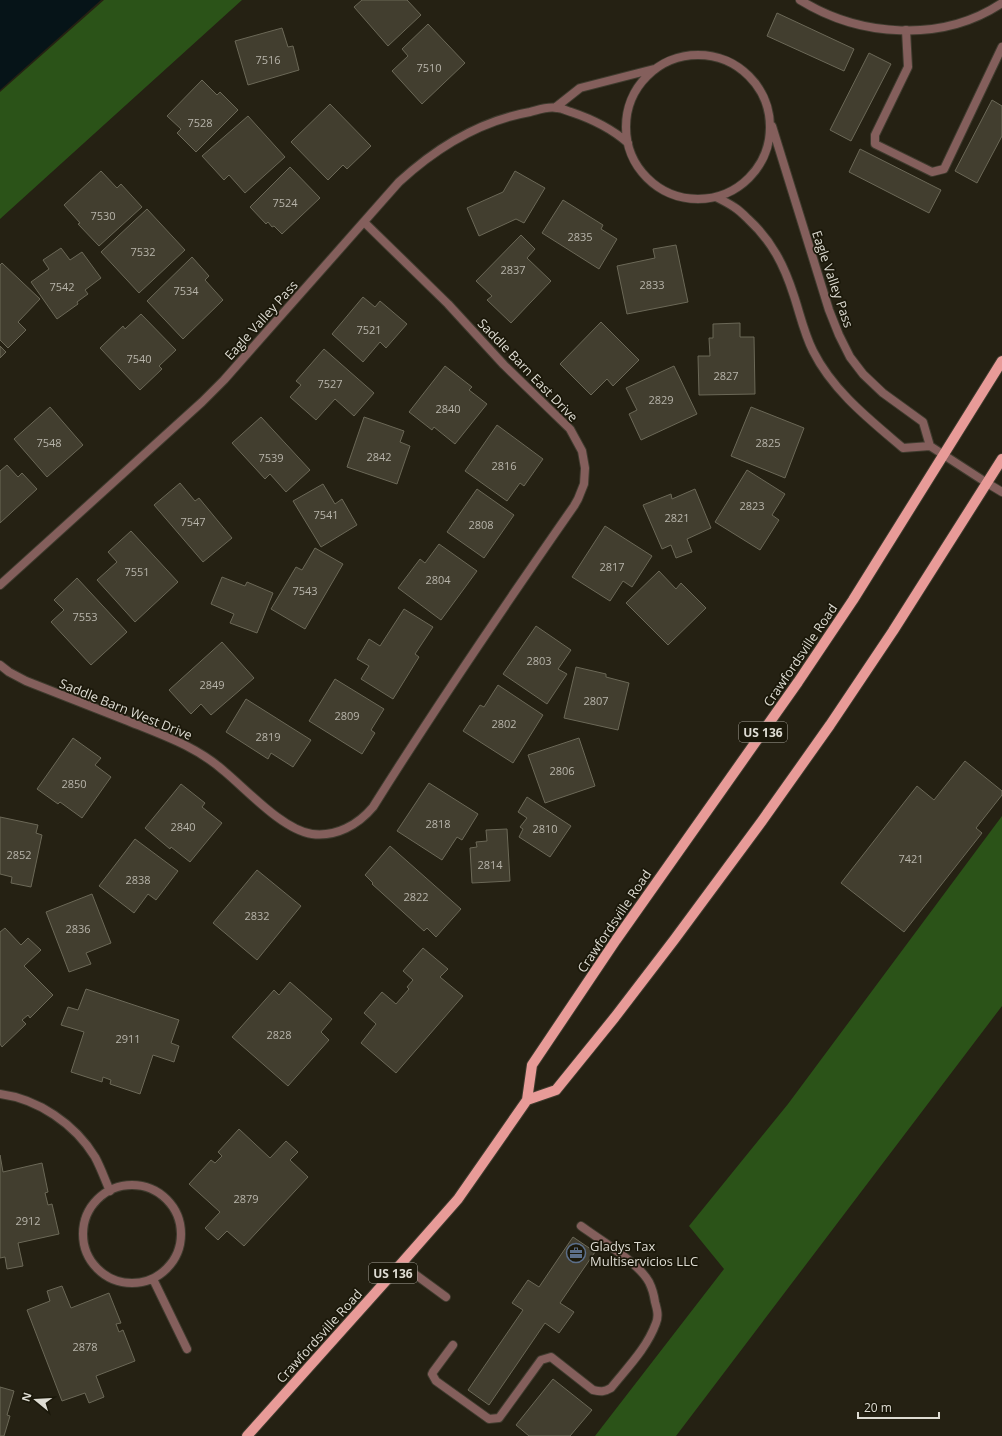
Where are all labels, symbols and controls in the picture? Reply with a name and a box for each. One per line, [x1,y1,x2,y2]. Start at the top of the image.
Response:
house number: 7516 [255,52,281,67]
house number: 7510 [416,60,442,75]
house number: 7528 [187,115,213,130]
house number: 7524 [272,195,298,210]
house number: 7530 [90,208,116,223]
street label: Eagle Valley Pass [808,228,858,330]
house number: 2835 [567,229,593,244]
house number: 7532 [130,244,156,259]
house number: 2837 [500,262,526,277]
street label: Eagle Valley Pass [220,276,302,364]
house number: 2833 [639,277,665,292]
house number: 7542 [49,279,75,294]
house number: 7534 [173,283,199,298]
street label: Saddle Barn East Drive [474,314,582,426]
house number: 7521 [356,322,382,337]
house number: 7540 [126,351,152,366]
house number: 2827 [713,368,739,383]
house number: 7527 [317,376,343,391]
house number: 2829 [648,392,674,407]
house number: 2840 [435,401,461,416]
house number: 7548 [36,435,62,450]
house number: 2825 [755,435,781,450]
house number: 2842 [366,449,392,464]
house number: 7539 [258,450,284,465]
house number: 2816 [491,458,517,473]
house number: 2823 [739,498,765,513]
house number: 7541 [313,507,339,522]
house number: 2821 [664,510,690,525]
house number: 7547 [180,514,206,529]
house number: 2808 [468,517,494,532]
house number: 2817 [599,559,625,574]
house number: 7551 [124,564,150,579]
house number: 2804 [425,572,451,587]
house number: 7543 [292,583,318,598]
street label: Crawfordsville Road [759,600,841,710]
house number: 7553 [72,609,98,624]
house number: 2803 [526,653,552,668]
street label: Saddle Barn West Drive [57,674,195,744]
house number: 2849 [199,677,225,692]
house number: 2807 [583,693,609,708]
house number: 2809 [334,708,360,723]
house number: 2802 [491,716,517,731]
road number: US 136 [739,722,787,742]
house number: 2819 [255,729,281,744]
house number: 2806 [549,763,575,778]
house number: 2850 [61,776,87,791]
house number: 2818 [425,816,451,831]
house number: 2840 [170,819,196,834]
house number: 2810 [532,821,558,836]
house number: 2852 [6,847,32,862]
house number: 7421 [898,851,924,866]
house number: 2814 [477,857,503,872]
street label: Crawfordsville Road [573,866,655,976]
house number: 2838 [125,872,151,887]
house number: 2822 [403,889,429,904]
house number: 2832 [244,908,270,923]
house number: 2836 [65,921,91,936]
house number: 2828 [266,1027,292,1042]
house number: 2911 [115,1031,141,1046]
house number: 2879 [233,1191,259,1206]
house number: 2912 [15,1213,41,1228]
place label: Gladys Tax Multiservicios LLC [590,1237,698,1270]
office icon: Gladys Tax Multiservicios LLC [565,1242,587,1264]
road number: US 136 [369,1263,417,1283]
street label: Crawfordsville Road [272,1285,366,1387]
house number: 2878 [72,1339,98,1354]
north arrow [16,1380,56,1420]
text: N [17,1390,35,1403]
scale bar [858,1394,939,1420]
text: 20 m [864,1399,892,1416]

